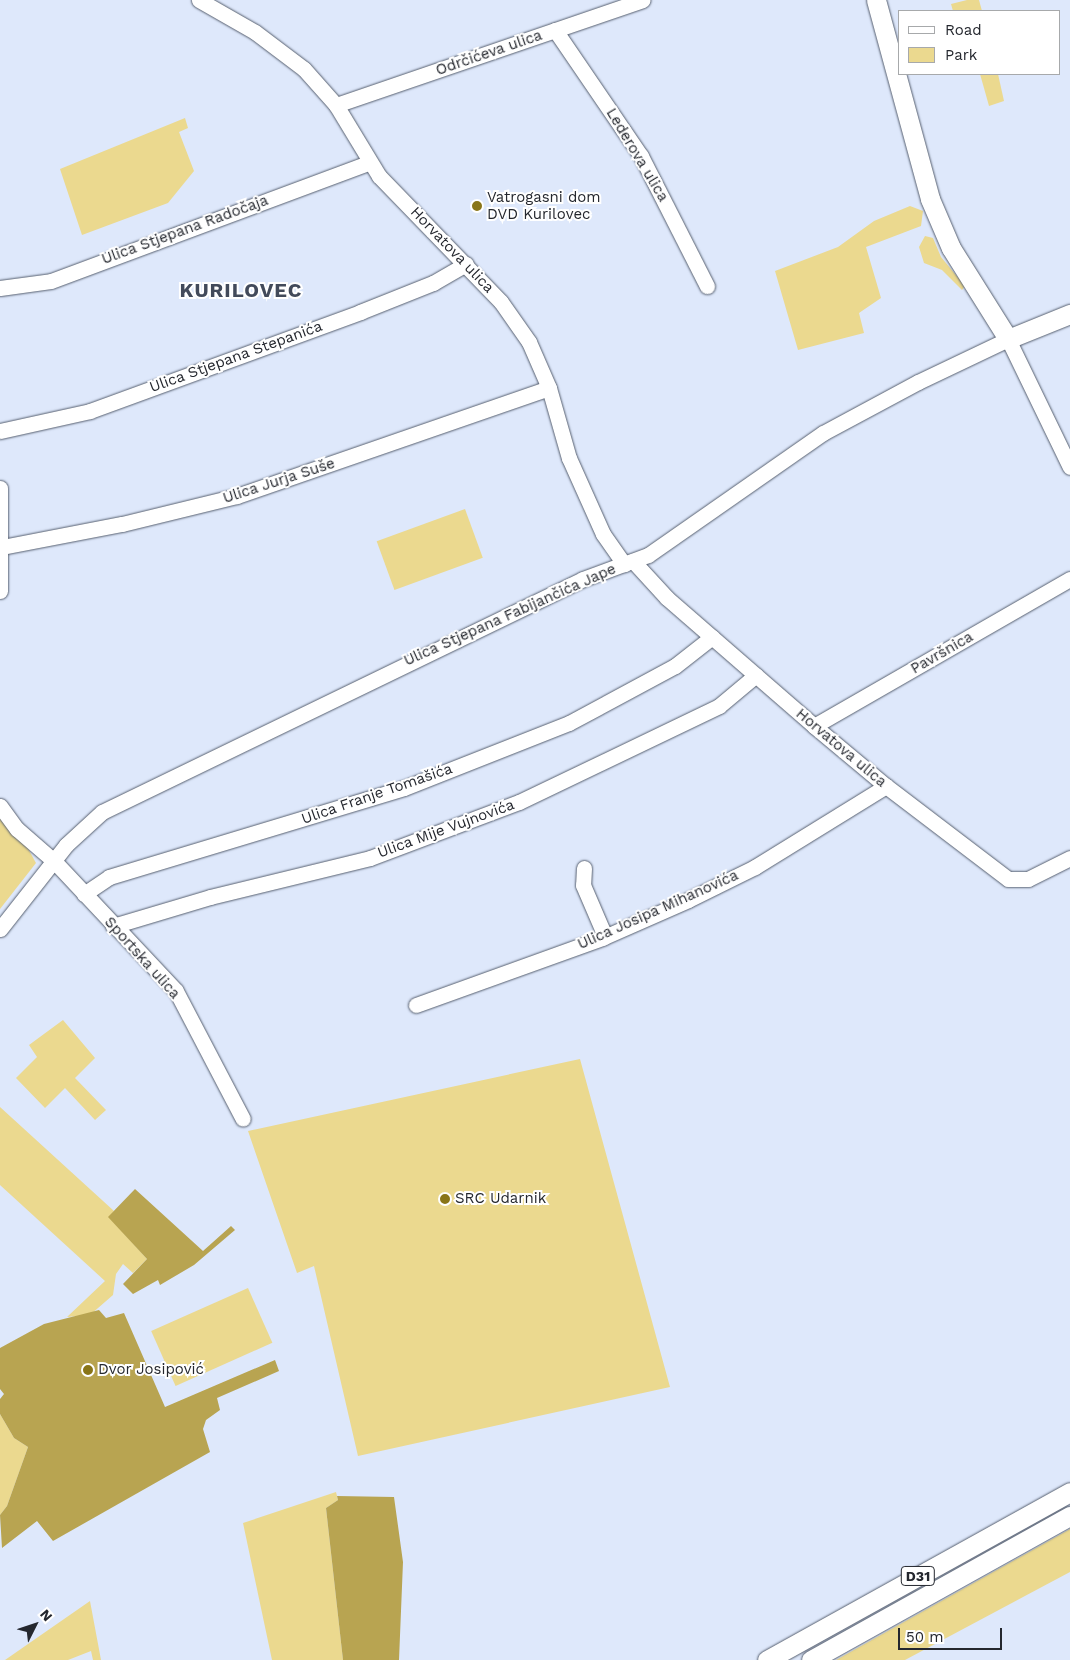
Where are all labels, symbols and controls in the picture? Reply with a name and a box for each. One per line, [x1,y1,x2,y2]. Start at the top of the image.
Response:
legend [898,10,1060,75]
text: Road [945,21,982,39]
street label: Odrčićeva ulica [433,26,545,80]
text: Park [945,46,977,64]
street label: Lederova ulica [602,105,672,205]
place label: Vatrogasni dom DVD Kurilovec [487,188,601,223]
street label: Ulica Stjepana Radočaja [99,191,271,269]
marker: Vatrogasni dom DVD Kurilovec [471,200,483,212]
street label: Horvatova ulica [406,203,498,297]
district label: KURILOVEC [178,278,304,302]
street label: Ulica Stjepana Stepanića [147,317,325,397]
street label: Ulica Jurja Suše [220,454,338,508]
street label: Ulica Stjepana Fabijančića Jape [401,560,619,670]
street label: Pavršnica [908,628,976,678]
street label: Horvatova ulica [792,705,890,791]
street label: Ulica Franje Tomašića [299,760,455,828]
street label: Ulica Mije Vujnovića [375,796,517,862]
street label: Ulica Josipa Mihanovića [574,866,742,954]
street label: Sportska ulica [100,913,184,1003]
place label: SRC Udarnik [455,1190,546,1208]
marker: SRC Udarnik [439,1193,451,1205]
place label: Dvor Josipović [98,1361,205,1379]
marker: Dvor Josipović [82,1364,94,1376]
road number: D31 [900,1564,936,1588]
north arrow [10,1600,60,1650]
text: N [37,1606,56,1624]
scale bar [900,1618,1004,1650]
text: 50 m [906,1628,943,1646]

